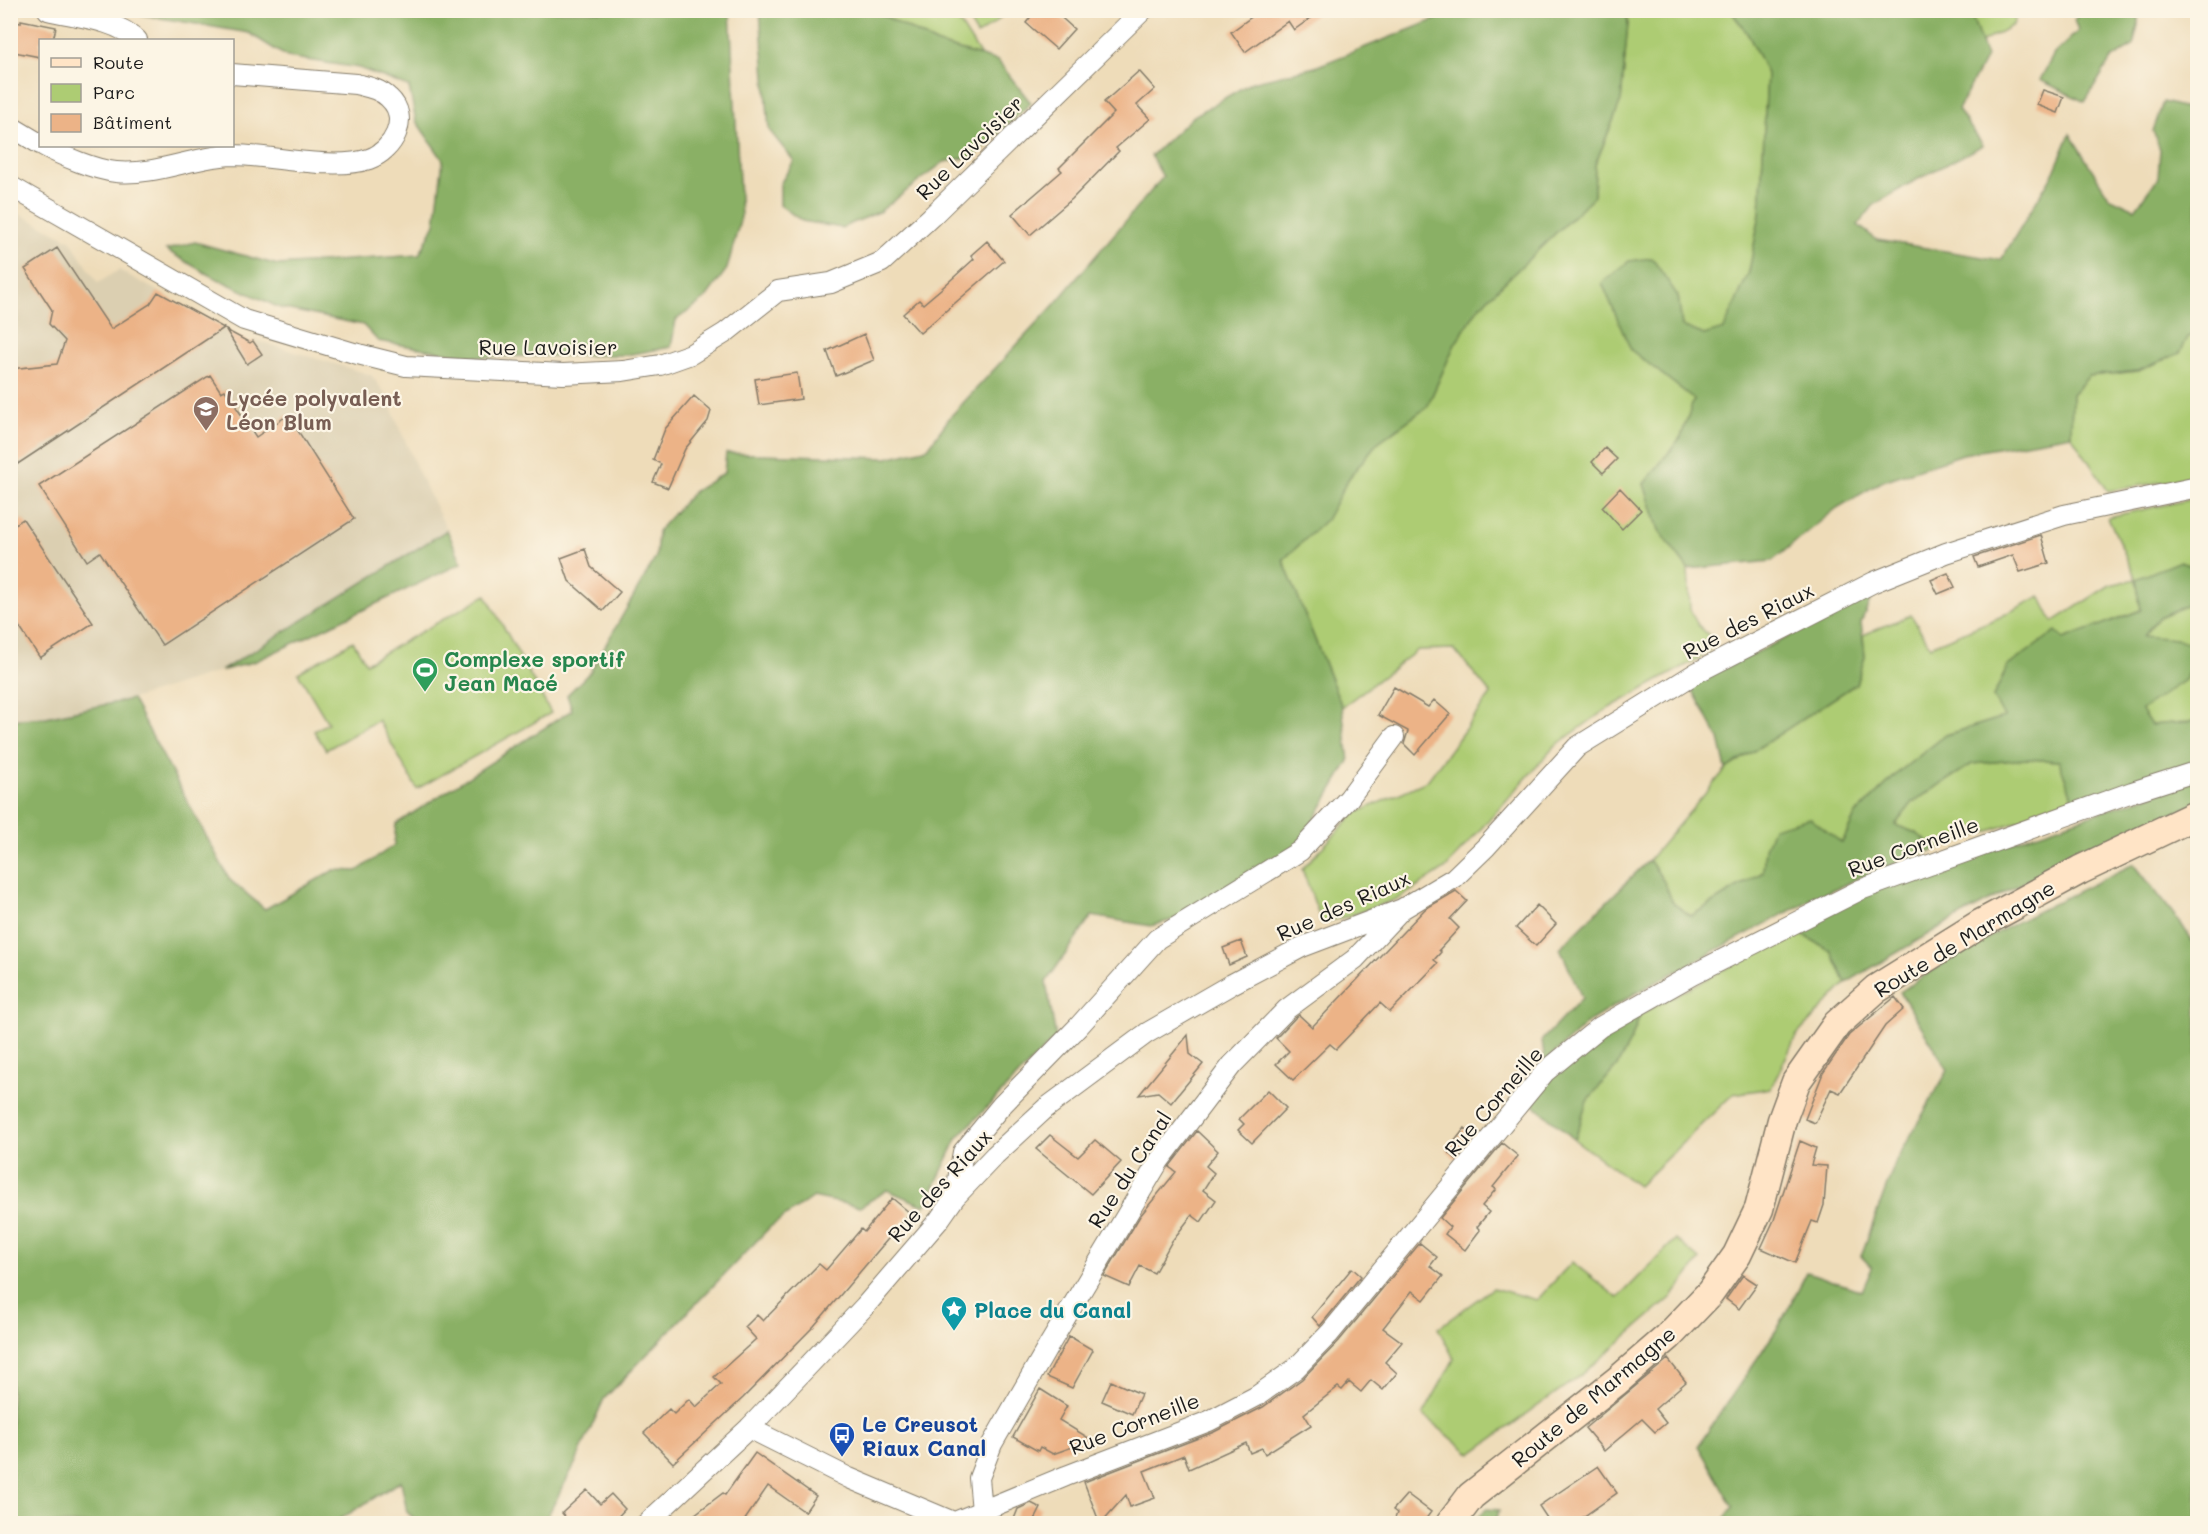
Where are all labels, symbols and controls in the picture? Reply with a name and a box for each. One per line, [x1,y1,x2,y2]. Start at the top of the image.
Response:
legend [39,39,234,147]
text: Route [93,50,144,74]
text: Parc [93,80,135,104]
street label: Rue Lavoisier [910,89,1028,205]
text: Bâtiment [93,110,172,134]
street label: Rue Lavoisier [479,333,617,360]
place label: Lycée polyvalent Léon Blum [226,384,402,435]
school or university icon: Lycée polyvalent Léon Blum [191,394,221,432]
street label: Rue des Riaux [1678,575,1818,665]
place label: Complexe sportif Jean Macé [444,645,625,696]
sports icon: Complexe sportif Jean Macé [410,655,440,693]
street label: Rue Corneille [1844,810,1982,882]
street label: Rue des Riaux [1272,864,1414,946]
street label: Route de Marmagne [1869,873,2059,1003]
street label: Rue Corneille [1438,1040,1548,1162]
street label: Rue du Canal [1081,1105,1177,1233]
street label: Rue des Riaux [881,1123,997,1247]
place icon: Place du Canal [939,1294,969,1332]
place label: Place du Canal [974,1296,1132,1323]
street label: Route de Marmagne [1505,1319,1681,1473]
street label: Rue Corneille [1065,1386,1203,1460]
place label: Le Creusot Riaux Canal [862,1410,986,1461]
bus stop icon: Le Creusot Riaux Canal [827,1420,857,1458]

